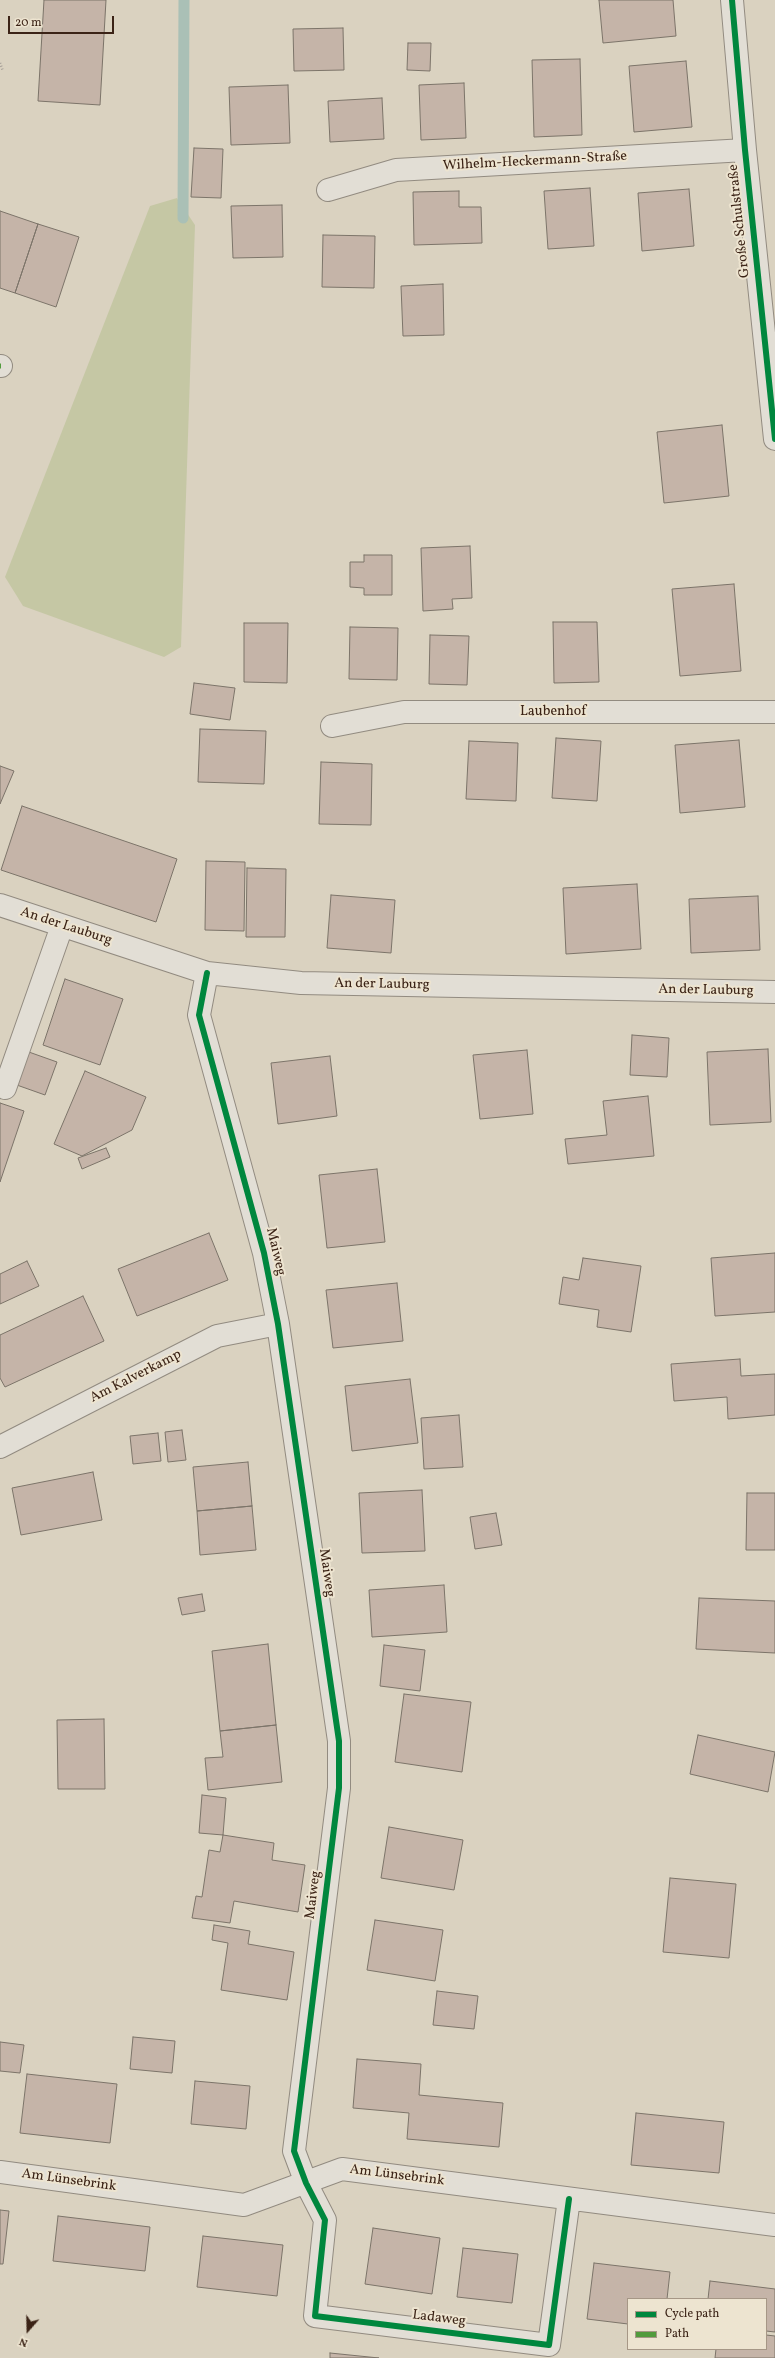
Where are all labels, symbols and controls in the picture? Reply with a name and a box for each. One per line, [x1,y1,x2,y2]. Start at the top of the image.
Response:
scale bar [10,8,116,34]
text: 20 m [15,15,42,31]
street label: Wilhelm-Heckermann-Straße [442,149,628,175]
street label: Große Schulstraße [726,163,754,279]
street label: Laubenhof [520,704,586,720]
street label: An der Lauburg [18,904,114,950]
street label: An der Lauburg [334,976,430,994]
street label: An der Lauburg [658,982,754,1000]
street label: Maiweg [261,1226,289,1278]
street label: Am Kalverkamp [87,1347,185,1407]
street label: Maiweg [314,1548,338,1598]
street label: Maiweg [303,1870,325,1920]
street label: Am Lünsebrink [349,2162,445,2190]
street label: Am Lünsebrink [21,2166,117,2196]
legend [627,2298,767,2350]
text: Cycle path [665,2306,720,2322]
street label: Ladaweg [411,2307,467,2331]
north arrow [8,2310,48,2350]
text: Path [665,2326,689,2342]
text: N [17,2333,30,2350]

